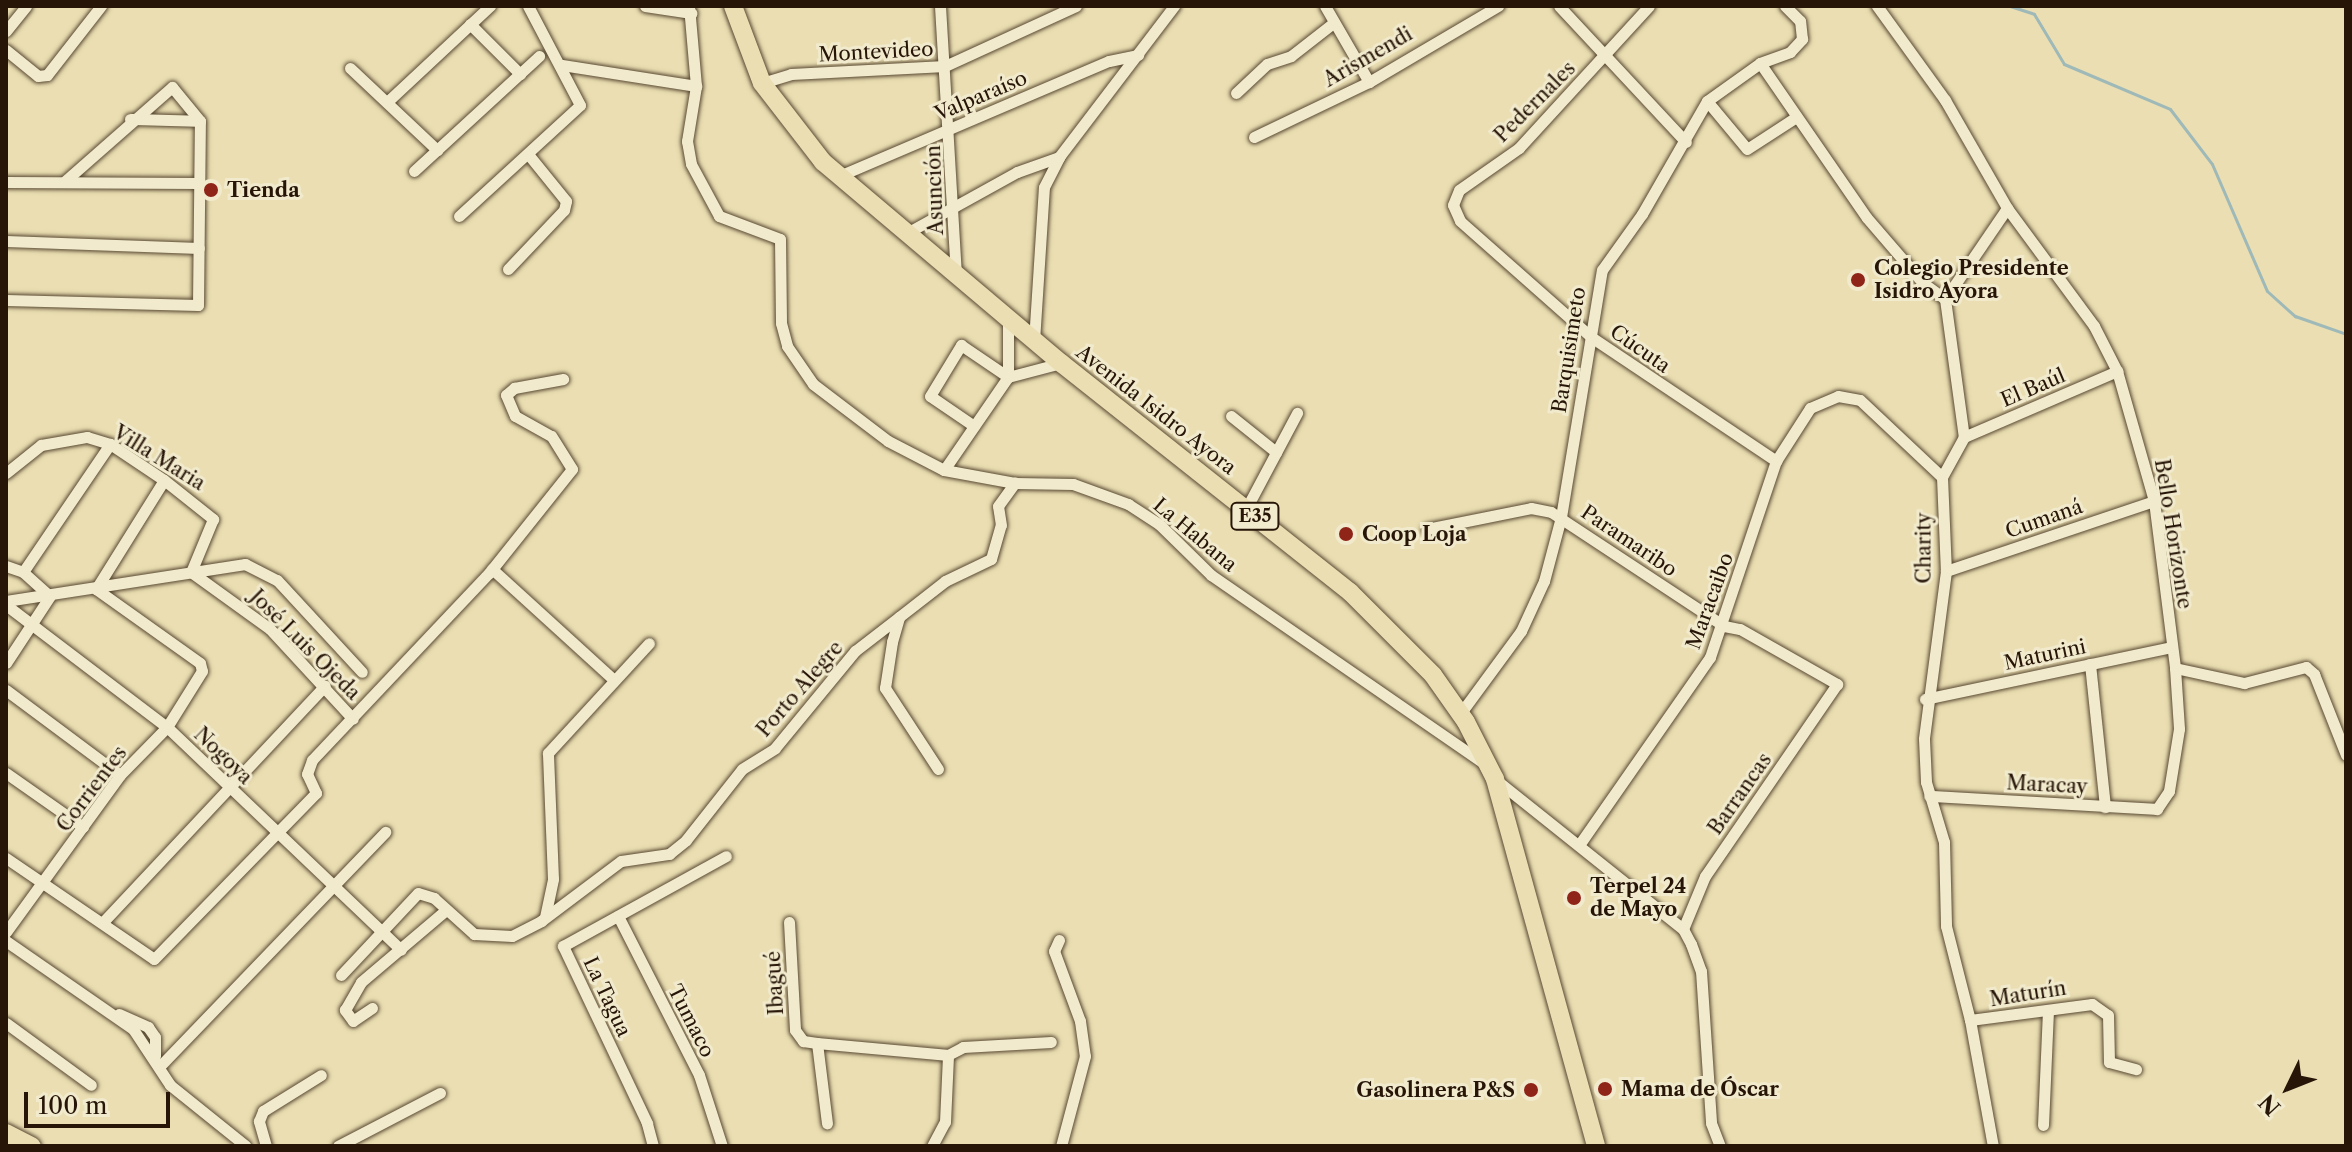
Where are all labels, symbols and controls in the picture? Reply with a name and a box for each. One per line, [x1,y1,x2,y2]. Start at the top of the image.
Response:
street label: Arismendi [1319,22,1417,92]
street label: Montevideo [818,37,934,67]
street label: Pedernales [1490,57,1580,147]
street label: Valparaíso [931,66,1031,126]
street label: Asunción [921,145,949,235]
place label: Tienda [227,178,300,202]
marker: Tienda [202,181,220,199]
place label: Colegio Presidente Isidro Ayora [1874,256,2069,303]
marker: Colegio Presidente Isidro Ayora [1849,271,1867,289]
street label: Barquisimeto [1547,285,1591,415]
street label: Cúcuta [1605,320,1675,378]
street label: Avenida Isidro Ayora [1071,340,1241,480]
street label: El Baúl [1997,364,2069,412]
street label: Villa Maria [109,420,209,496]
street label: Bello Horizonte [2149,457,2197,611]
street label: La Habana [1148,493,1242,577]
street label: Cumaná [2002,495,2086,543]
street label: Paramaribo [1577,500,1681,582]
road number: E35 [1229,502,1281,530]
street label: Charity [1912,512,1936,584]
place label: Coop Loja [1362,522,1467,546]
marker: Coop Loja [1337,525,1355,543]
street label: Maracaibo [1681,549,1739,653]
street label: José Luis Ojeda [245,585,365,705]
street label: Maturini [2002,635,2088,675]
street label: Porto Alegre [752,636,848,742]
street label: Nogoya [189,723,257,789]
street label: Corrientes [52,741,132,837]
street label: Barrancas [1703,749,1777,839]
street label: Maracay [2006,771,2088,799]
place label: Terpel 24 de Mayo [1590,874,1686,921]
marker: Terpel 24 de Mayo [1565,889,1583,907]
street label: Ibagué [761,950,789,1016]
street label: La Tagua [578,953,636,1041]
street label: Maturín [1988,976,2068,1012]
street label: Tumaco [662,981,720,1061]
north arrow [2248,1048,2328,1128]
scale bar [28,1076,174,1126]
place label: Mama de Óscar [1621,1077,1779,1101]
place label: Gasolinera P&S [1356,1078,1515,1102]
marker: Mama de Óscar [1596,1080,1614,1098]
marker: Gasolinera P&S [1522,1081,1540,1099]
text: N [2254,1089,2286,1121]
text: 100 m [38,1091,107,1120]

